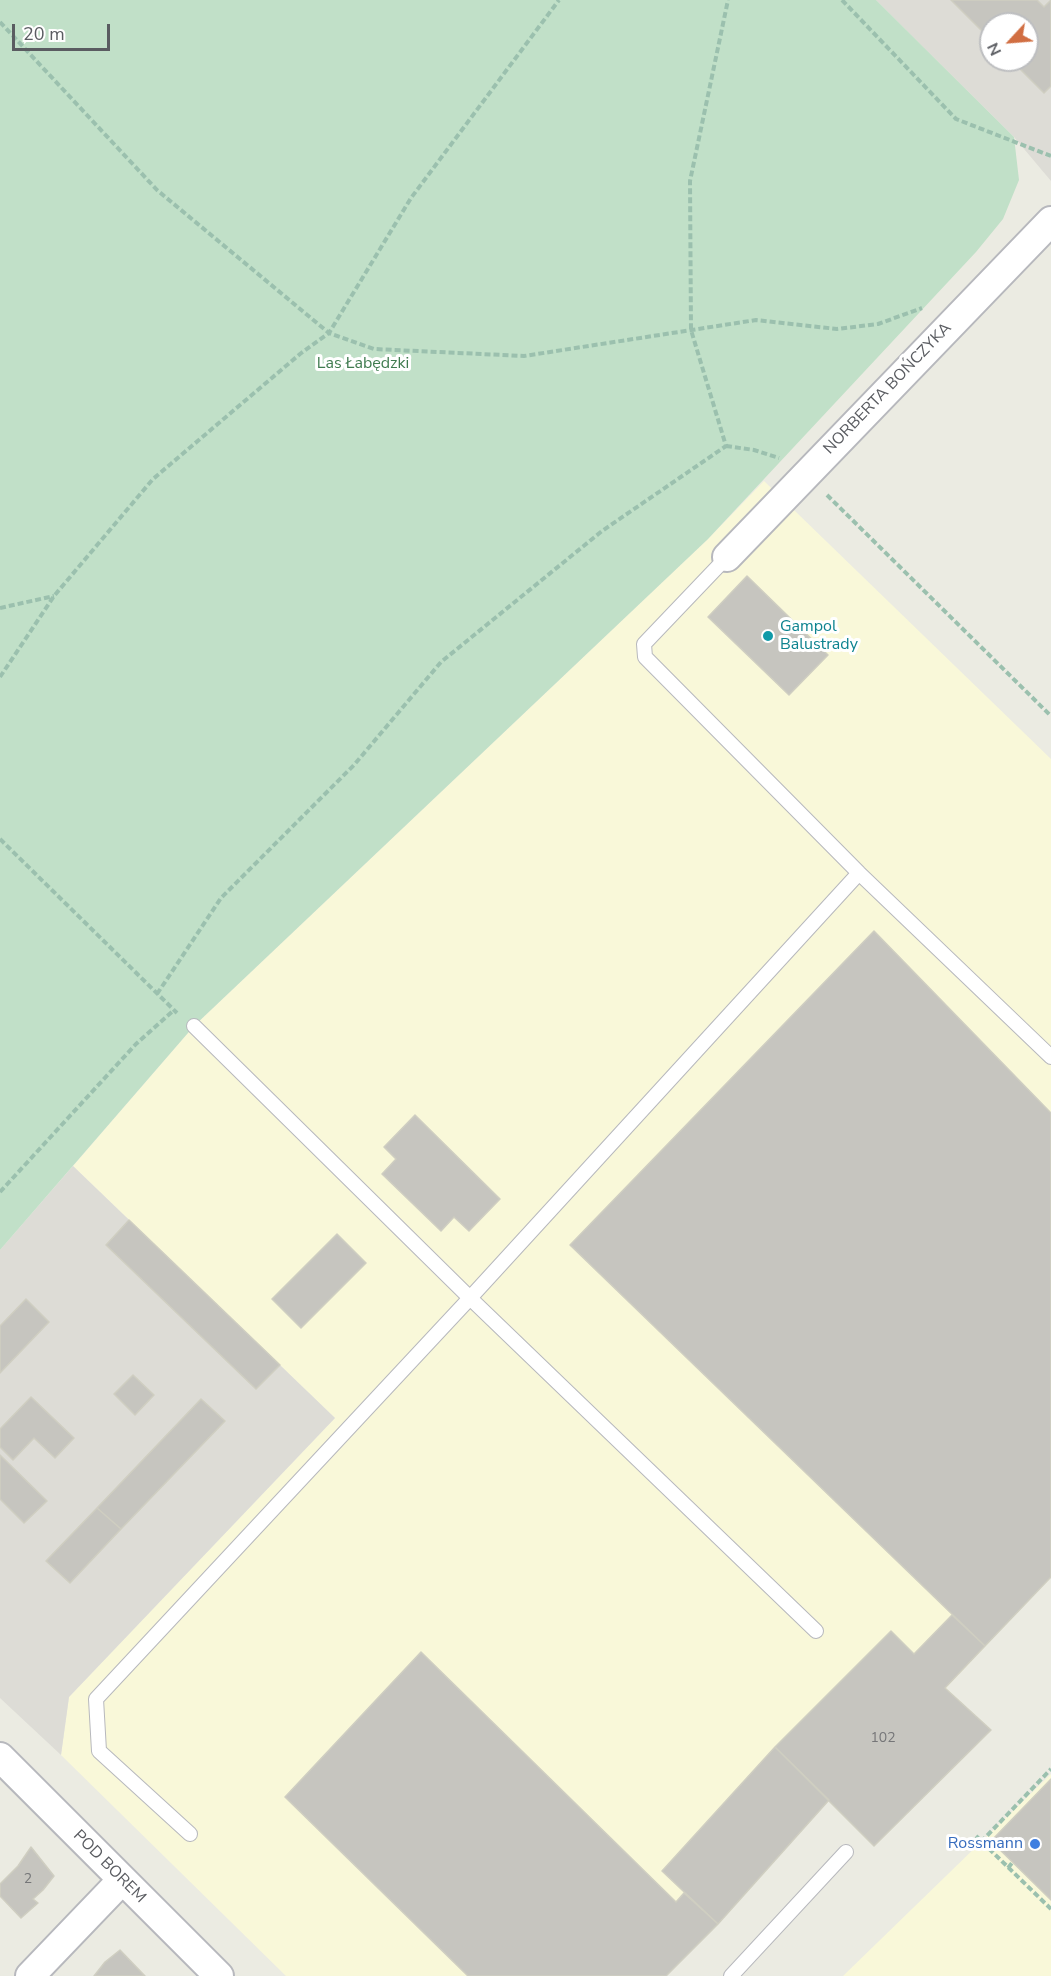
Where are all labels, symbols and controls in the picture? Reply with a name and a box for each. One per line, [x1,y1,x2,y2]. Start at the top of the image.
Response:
scale bar [15,12,112,50]
north arrow [979,12,1039,72]
text: 20 m [23,22,65,46]
text: N [982,39,1007,59]
street label: NORBERTA BOŃCZYKA [820,319,956,459]
park label: Las Łabędzki [317,354,409,374]
place label: Gampol Balustrady [780,617,858,655]
marker: Gampol Balustrady [761,629,775,643]
house number: 102 [870,1731,896,1747]
street label: POD BOREM [69,1827,149,1907]
place label: Rossmann [948,1834,1023,1854]
marker: Rossmann [1028,1837,1042,1851]
house number: 2 [24,1872,32,1888]

